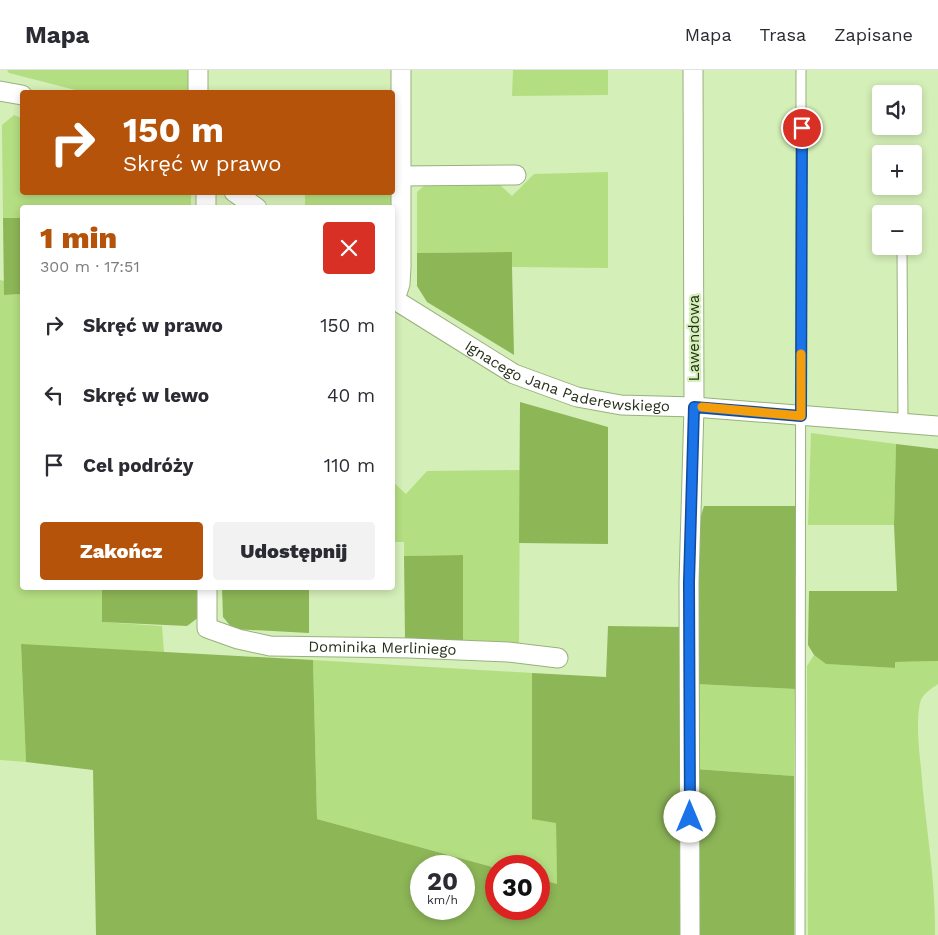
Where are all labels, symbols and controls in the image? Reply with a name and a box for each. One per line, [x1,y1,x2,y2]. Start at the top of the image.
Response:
text: Mapa [25,21,90,49]
text: Mapa [685,24,732,45]
text: Trasa [760,24,806,45]
text: Zapisane [834,24,913,45]
map controls [872,85,922,255]
button: sound [872,85,922,135]
pin [781,107,823,149]
text: 150 m [123,109,224,151]
icon: right [40,110,105,175]
icon: arrive [788,114,816,142]
button: + [872,145,922,195]
text: Skręć w prawo [123,151,282,176]
button: − [872,205,922,255]
text: 1 min [40,220,117,255]
button: close [323,222,375,274]
text: 300 m · 17:51 [40,257,140,276]
street label: Lawendowa [685,294,703,381]
icon: right [40,311,68,339]
text: Skręć w prawo [83,314,223,337]
text: 150 m [320,314,375,337]
street label: Ignacego Jana Paderewskiego [462,337,670,415]
icon: left [40,381,68,409]
text: Skręć w lewo [83,384,209,407]
text: 40 m [327,384,375,407]
icon: arrive [40,451,68,479]
text: Cel podróży [83,454,193,477]
text: 110 m [324,454,375,477]
button: Zakończ [40,522,203,580]
button: Udostępnij [213,522,375,580]
street label: Dominika Merliniego [308,638,457,659]
position arrow [663,790,715,842]
speed limit sign: 30 [485,855,550,920]
text: 20 [427,867,458,896]
text: km/h [427,893,458,907]

